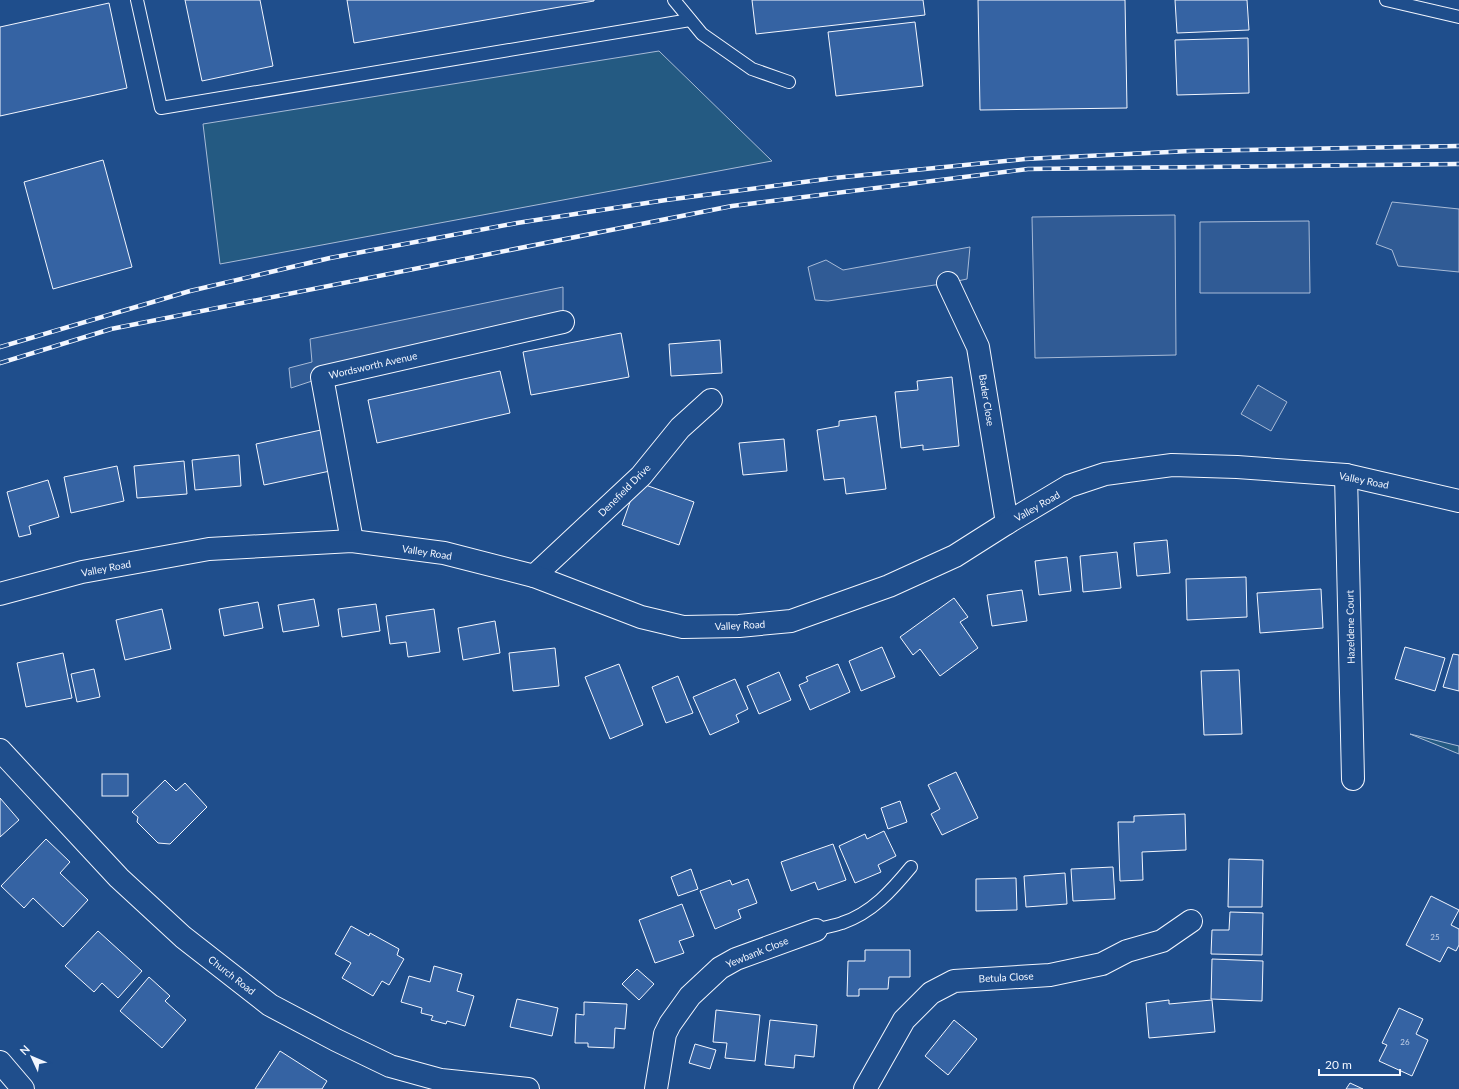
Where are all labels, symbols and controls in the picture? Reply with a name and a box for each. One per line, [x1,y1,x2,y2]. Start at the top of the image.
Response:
street label: Wordsworth Avenue [328,349,418,381]
street label: Bader Close [977,373,997,427]
street label: Denefield Drive [595,461,653,519]
street label: Valley Road [1338,469,1390,491]
street label: Valley Road [1012,488,1062,524]
street label: Valley Road [401,542,453,562]
street label: Valley Road [80,557,132,579]
street label: Hazeldene Court [1343,590,1357,664]
street label: Valley Road [714,618,766,632]
house number: 25 [1430,932,1440,942]
street label: Yewbank Close [724,934,790,970]
street label: Church Road [206,953,258,997]
street label: Betula Close [978,970,1034,984]
north arrow [12,1037,52,1077]
house number: 26 [1400,1037,1410,1047]
text: N [17,1042,32,1057]
scale bar [1319,1051,1400,1077]
text: 20 m [1325,1057,1352,1072]

